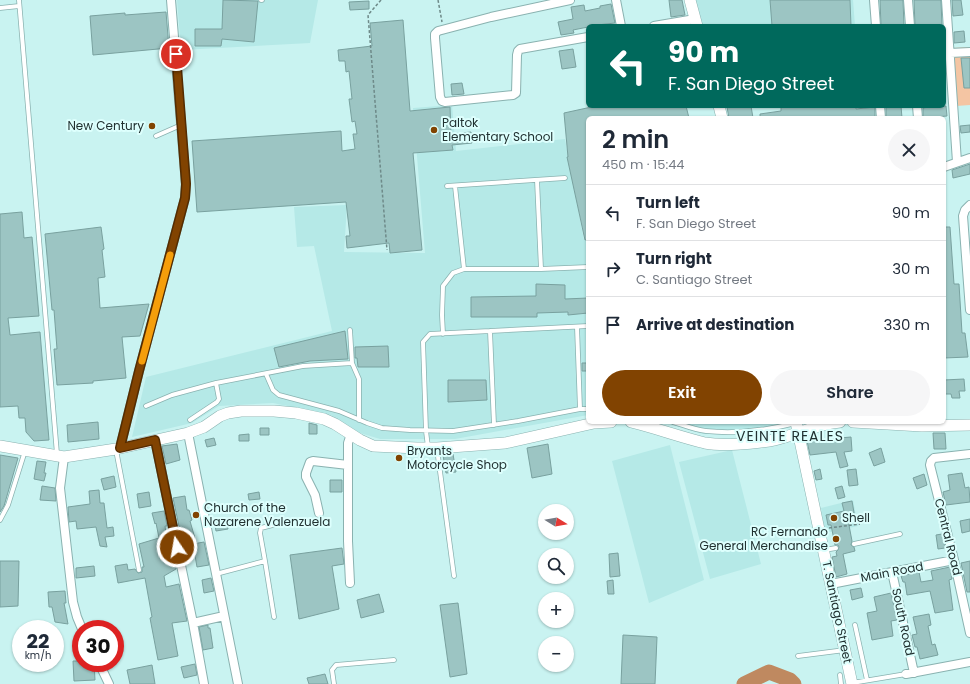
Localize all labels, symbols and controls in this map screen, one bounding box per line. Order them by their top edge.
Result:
text: 90 m [668,33,739,72]
pin [159,37,193,71]
icon: left [602,40,654,92]
icon: arrive [165,43,187,65]
text: F. San Diego Street [668,71,834,96]
place label: Paltok Elementary School [442,114,553,145]
place label: New Century [67,117,144,134]
marker: New Century [147,121,157,131]
text: 2 min [602,123,669,156]
marker: Paltok Elementary School [429,125,439,135]
button: close [888,129,930,171]
text: 450 m · 15:44 [602,155,685,174]
text: Turn left [636,192,700,213]
icon: left [602,202,624,224]
text: 90 m [892,202,930,223]
text: F. San Diego Street [636,214,756,233]
text: Turn right [636,248,712,269]
icon: right [602,258,624,280]
text: 30 m [892,258,930,279]
text: C. Santiago Street [636,270,752,289]
icon: arrive [602,314,624,336]
text: Arrive at destination [636,314,794,335]
text: 330 m [883,314,930,335]
button: Exit [602,370,762,416]
button: Share [770,370,930,416]
district label: VEINTE REALES [736,426,844,446]
place label: Bryants Motorcycle Shop [407,442,507,473]
marker: Bryants Motorcycle Shop [394,453,404,463]
street label: Central Road [931,497,966,577]
place label: Church of the Nazarene Valenzuela [204,499,330,530]
north arrow [538,504,574,540]
map controls [538,504,574,672]
place label: Shell [842,509,870,526]
marker: Church of the Nazarene Valenzuela [191,510,201,520]
marker: Shell [829,513,839,523]
place label: RC Fernando General Merchandise [700,523,828,554]
position arrow [156,526,198,568]
marker: RC Fernando General Merchandise [831,534,841,544]
button: search [538,548,574,584]
street label: Main Road [859,557,925,586]
street label: T. Santiago Street [818,559,857,665]
street label: South Road [888,586,919,657]
button: + [538,592,574,628]
speed limit sign: 30 [72,620,124,672]
text: 22 [27,627,49,655]
button: − [538,636,574,672]
text: km/h [25,648,51,663]

